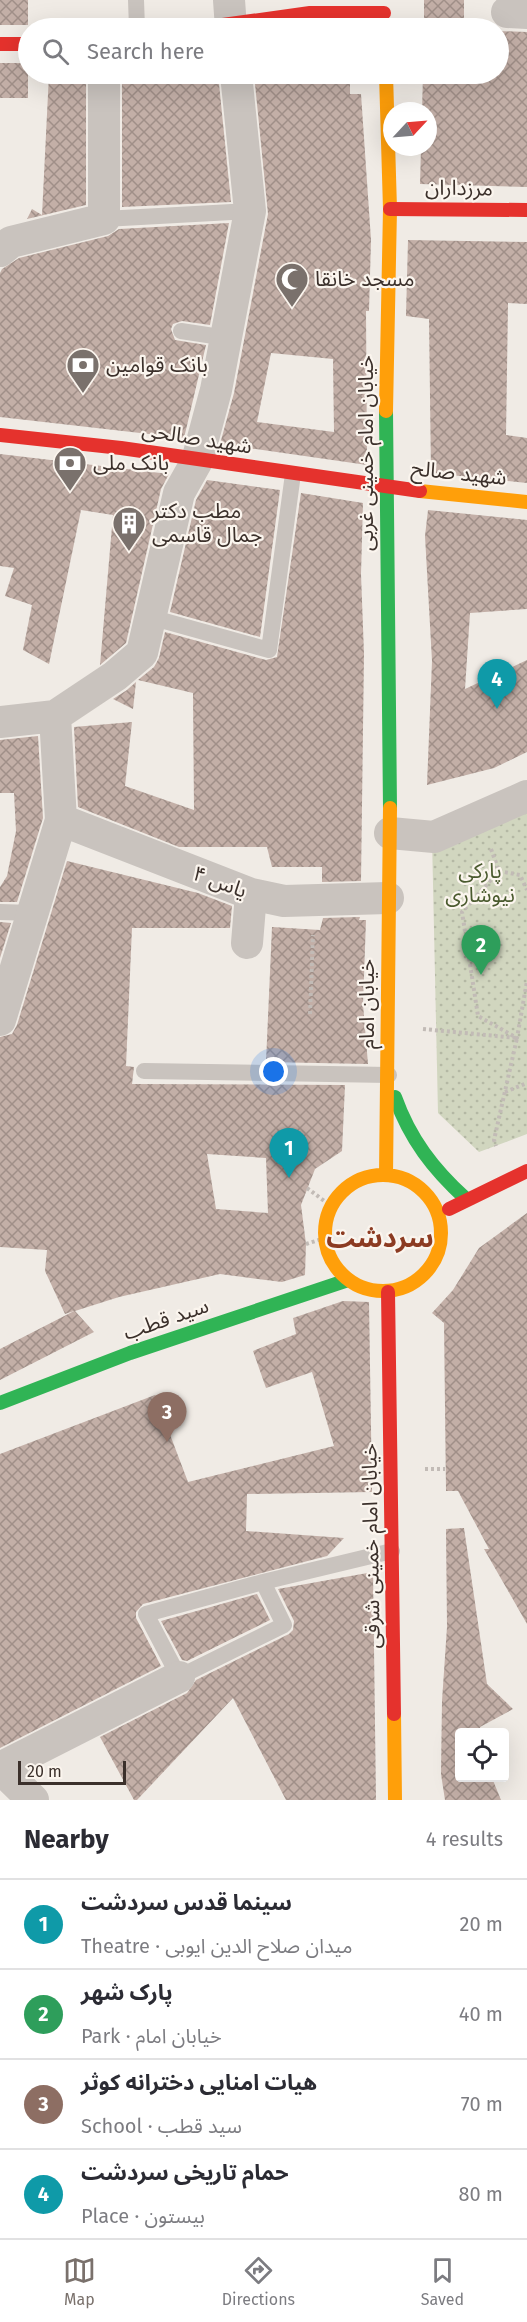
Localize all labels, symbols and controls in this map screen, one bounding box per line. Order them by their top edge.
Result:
search box [18,18,509,84]
icon: search [39,35,72,68]
text: Search here [87,38,205,65]
north arrow [383,102,437,156]
street label: مرزداران [425,174,493,202]
mosque icon: مسجد خانقا [274,261,310,308]
place label: مسجد خانقا [315,266,415,292]
bank icon: بانک قوامین [65,347,101,394]
place label: بانک قوامین [106,352,208,378]
street label: خیابان امام خمینی غربی [353,355,382,551]
street label: شهید صالحی [140,416,254,460]
bank icon: بانک ملی [52,445,88,492]
place label: بانک ملی [93,450,169,476]
street label: شهید صالح [410,455,508,493]
place label: مطب دکتر جمال قاسمی [151,498,262,548]
building icon: مطب دکتر جمال قاسمی [111,505,147,552]
pin: 4 [478,660,516,709]
park label: پارکی نیوشاری [445,858,515,908]
street label: یاس ۴ [190,860,250,904]
pin: 2 [462,926,500,975]
street label: خیابان امام [354,959,383,1049]
your location [259,1057,288,1086]
pin: 1 [270,1128,308,1178]
district label: سردشت [326,1222,434,1254]
street label: سید قطب [120,1292,212,1346]
pin: 3 [148,1392,186,1442]
street label: خیابان امام خمینی شرقی [356,1443,389,1649]
map controls [455,1728,509,1782]
button: locate [455,1728,509,1782]
scale bar [18,1758,126,1786]
text: 20 m [27,1762,62,1781]
text: Nearby [24,1824,109,1855]
text: 4 results [426,1827,503,1851]
text: سینما قدس سردشت [81,1889,292,1916]
text: 1 [39,1912,48,1936]
text: 20 m [460,1912,503,1936]
text: Theatre · میدان صلاح الدین ایوبی [81,1934,353,1958]
text: پارک شهر [81,1979,173,2006]
text: 2 [38,2002,49,2026]
text: 40 m [459,2002,503,2026]
text: Park · خیابان امام [81,2024,222,2048]
text: هیات امنایی دخترانه کوثر [81,2069,317,2096]
text: 3 [38,2092,49,2116]
text: 70 m [461,2092,503,2116]
text: School · سید قطب [81,2114,242,2138]
text: حمام تاریخی سردشت [81,2159,289,2186]
text: 4 [38,2182,49,2206]
text: 80 m [458,2182,503,2206]
text: Place · بیستون [81,2204,205,2228]
tab: Map [63,2254,96,2309]
tab: Directions [222,2254,295,2309]
tab: Saved [421,2254,464,2309]

